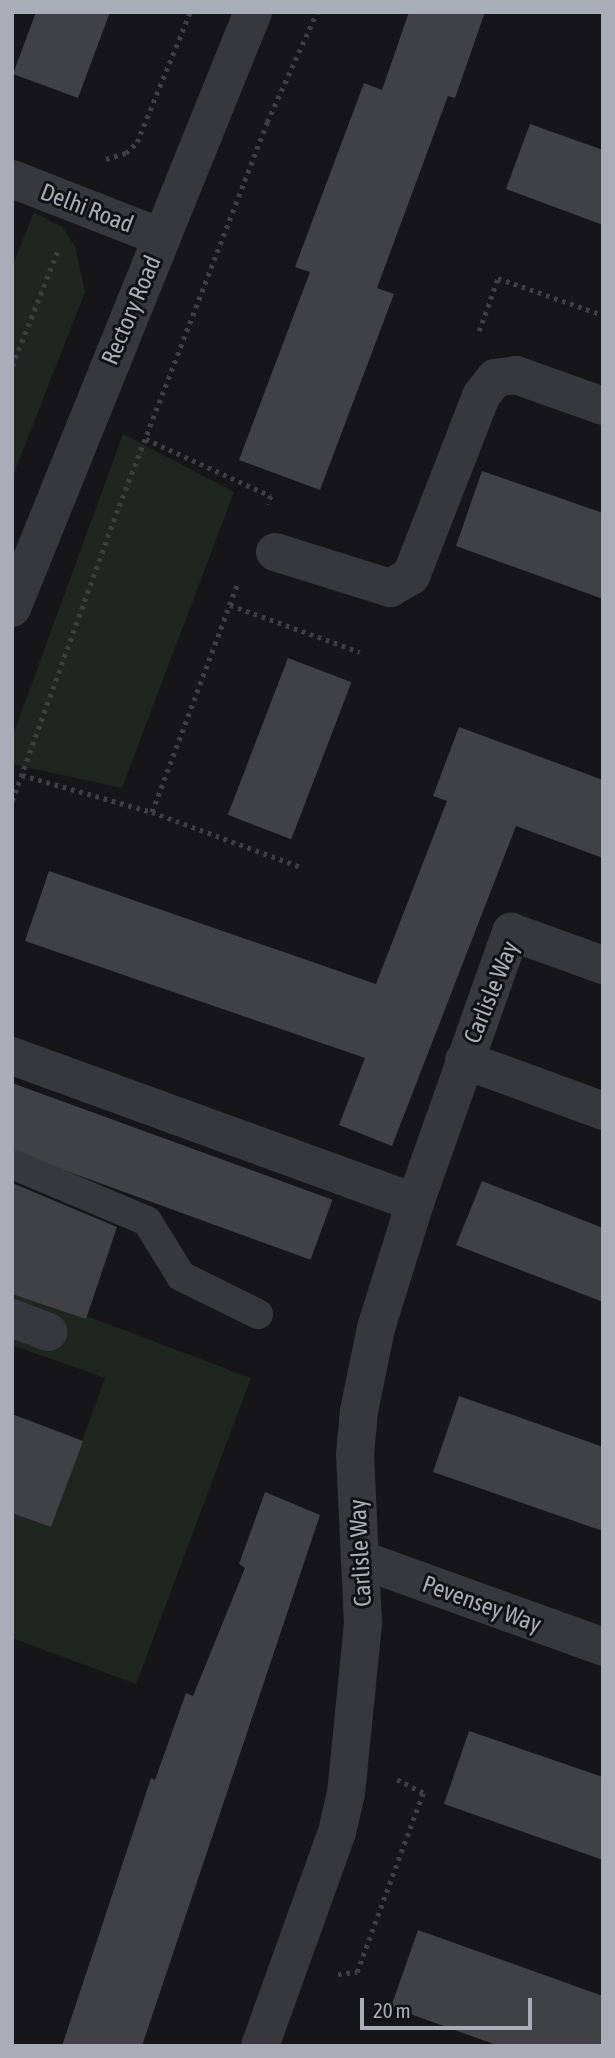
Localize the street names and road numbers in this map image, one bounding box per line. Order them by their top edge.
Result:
street label: Delhi Road [37,177,137,239]
street label: Rectory Road [95,251,167,369]
street label: Carlisle Way [458,937,524,1047]
street label: Carlisle Way [343,1499,377,1607]
street label: Pevensey Way [419,1569,545,1639]

